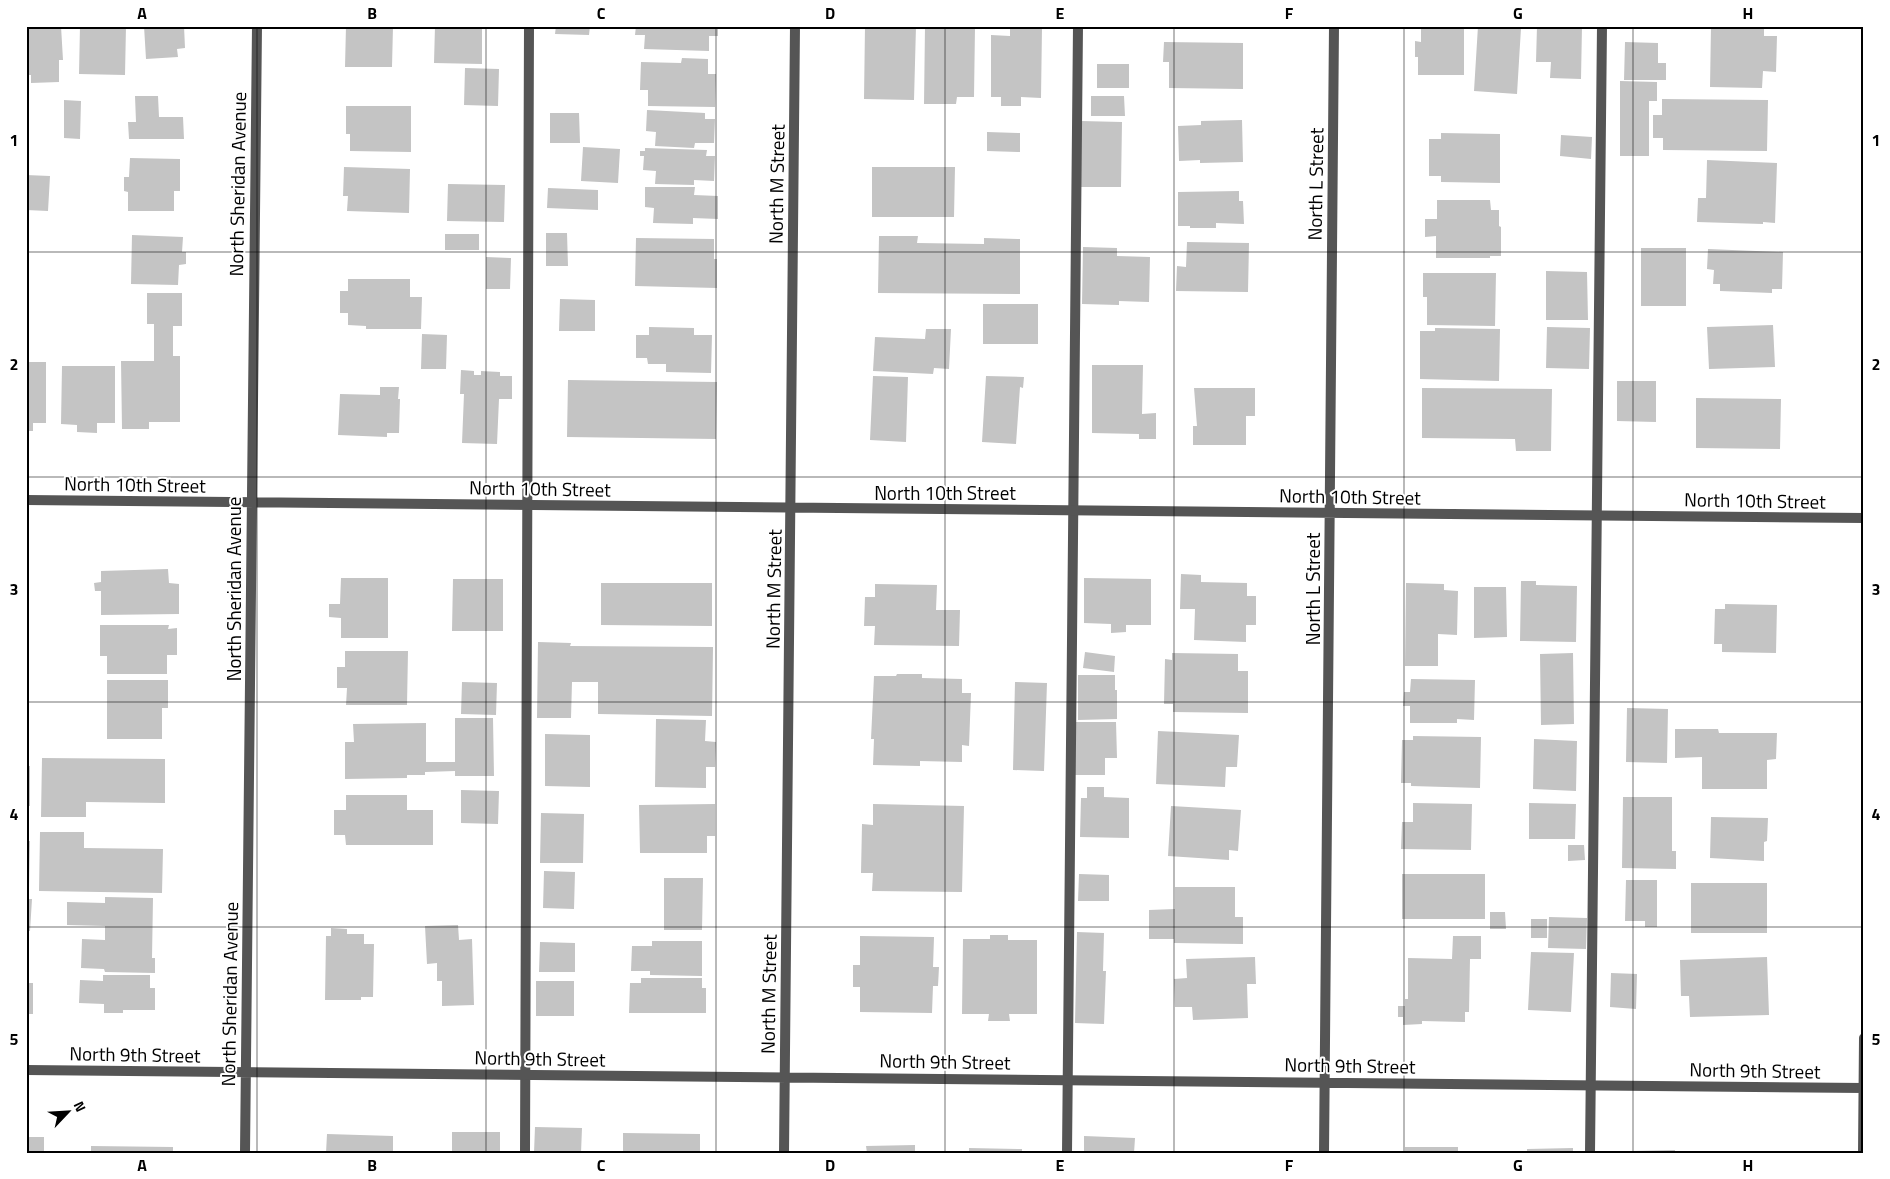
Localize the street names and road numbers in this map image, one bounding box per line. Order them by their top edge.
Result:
street label: North Sheridan Avenue [221,91,253,277]
street label: North M Street [760,124,792,244]
street label: North L Street [1300,127,1330,241]
street label: North 10th Street [64,468,206,500]
street label: North 10th Street [469,472,611,504]
street label: North 10th Street [874,478,1016,507]
street label: North 10th Street [1279,480,1421,512]
street label: North 10th Street [1684,484,1826,516]
street label: North Sheridan Avenue [219,497,248,681]
street label: North M Street [757,529,789,649]
street label: North L Street [1298,532,1327,645]
street label: North Sheridan Avenue [213,901,245,1087]
street label: North M Street [752,934,784,1054]
street label: North 9th Street [69,1038,201,1070]
street label: North 9th Street [474,1042,606,1074]
street label: North 9th Street [879,1045,1011,1077]
street label: North 9th Street [1284,1049,1416,1081]
street label: North 9th Street [1689,1054,1821,1086]

